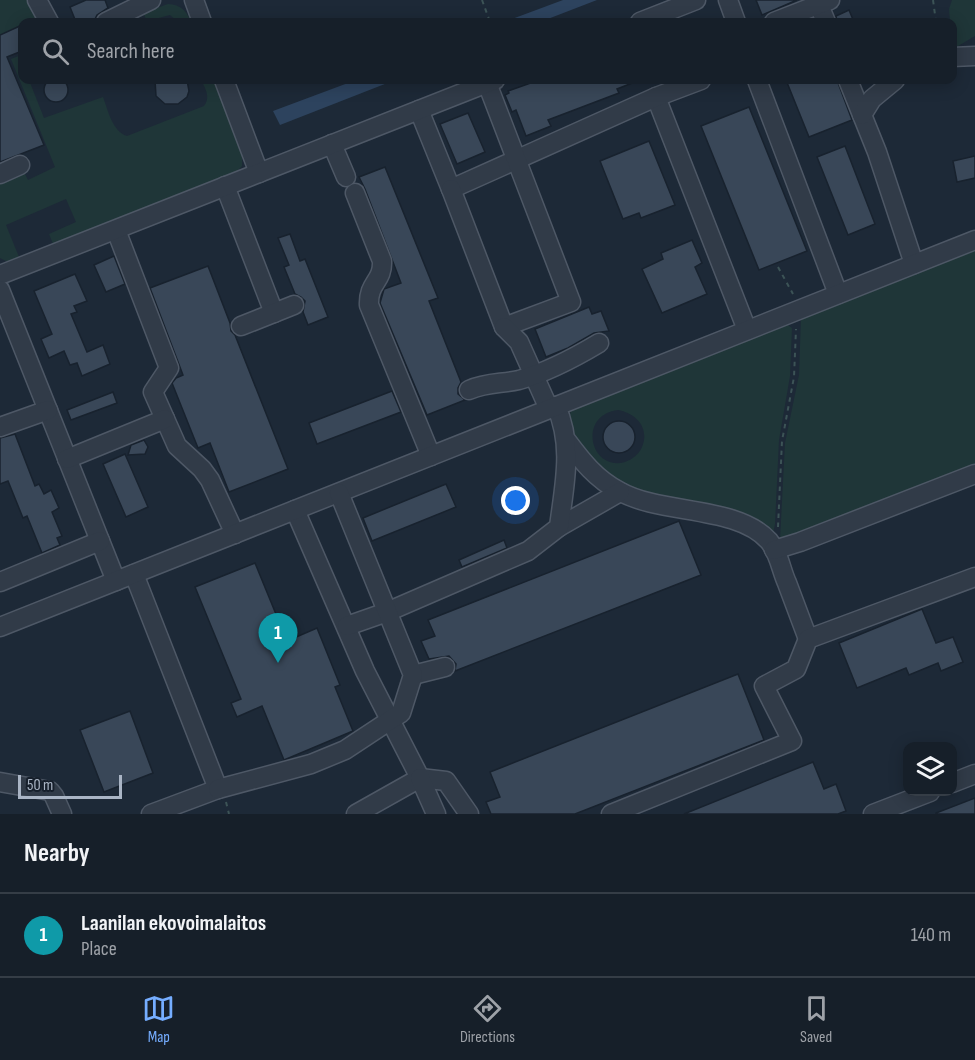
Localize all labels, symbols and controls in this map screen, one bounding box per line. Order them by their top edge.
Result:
search box [18,18,957,84]
icon: search [39,35,72,68]
text: Search here [87,38,174,65]
your location [501,486,530,515]
pin: 1 [258,614,298,663]
map controls [903,742,957,796]
button: layers [903,742,957,796]
scale bar [18,772,122,800]
text: 50 m [27,776,53,795]
text: Nearby [24,838,90,869]
text: Laanilan ekovoimalaitos [81,910,266,937]
text: 1 [40,923,47,947]
text: 140 m [911,923,951,947]
text: Place [81,937,117,961]
tab: Map [142,992,175,1047]
tab: Directions [460,992,515,1047]
tab: Saved [800,992,833,1047]

